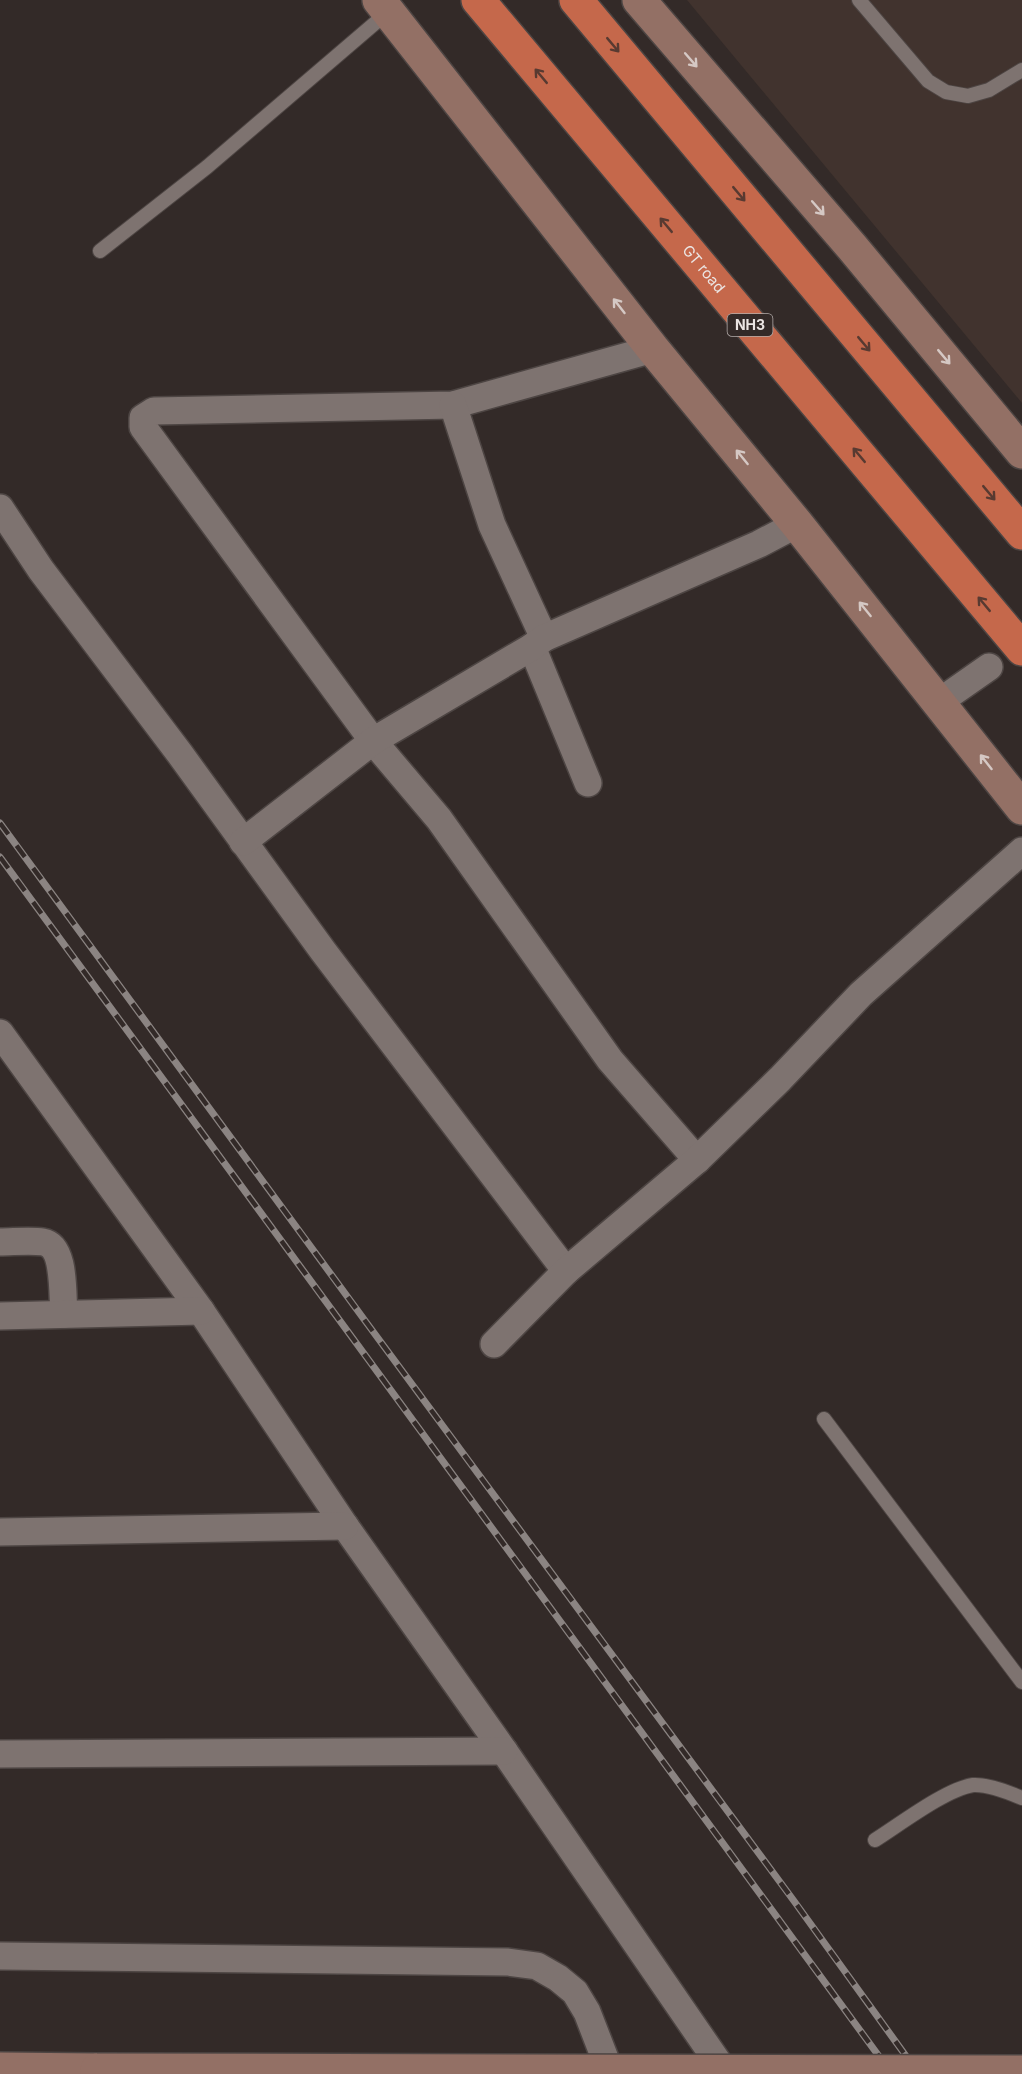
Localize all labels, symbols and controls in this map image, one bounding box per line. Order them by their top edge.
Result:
one-way arrow [607,37,620,53]
one-way arrow [684,52,698,67]
one-way arrow [535,68,548,84]
one-way arrow [732,186,745,202]
one-way arrow [811,200,825,215]
one-way arrow [660,217,673,233]
street label: GT road [678,241,729,297]
one-way arrow [613,298,626,314]
road number: NH3 [728,314,772,336]
one-way arrow [857,336,871,351]
one-way arrow [937,349,950,365]
one-way arrow [852,448,866,463]
one-way arrow [735,450,749,465]
one-way arrow [982,485,995,501]
one-way arrow [978,596,991,612]
one-way arrow [858,601,871,617]
one-way arrow [979,754,992,770]

